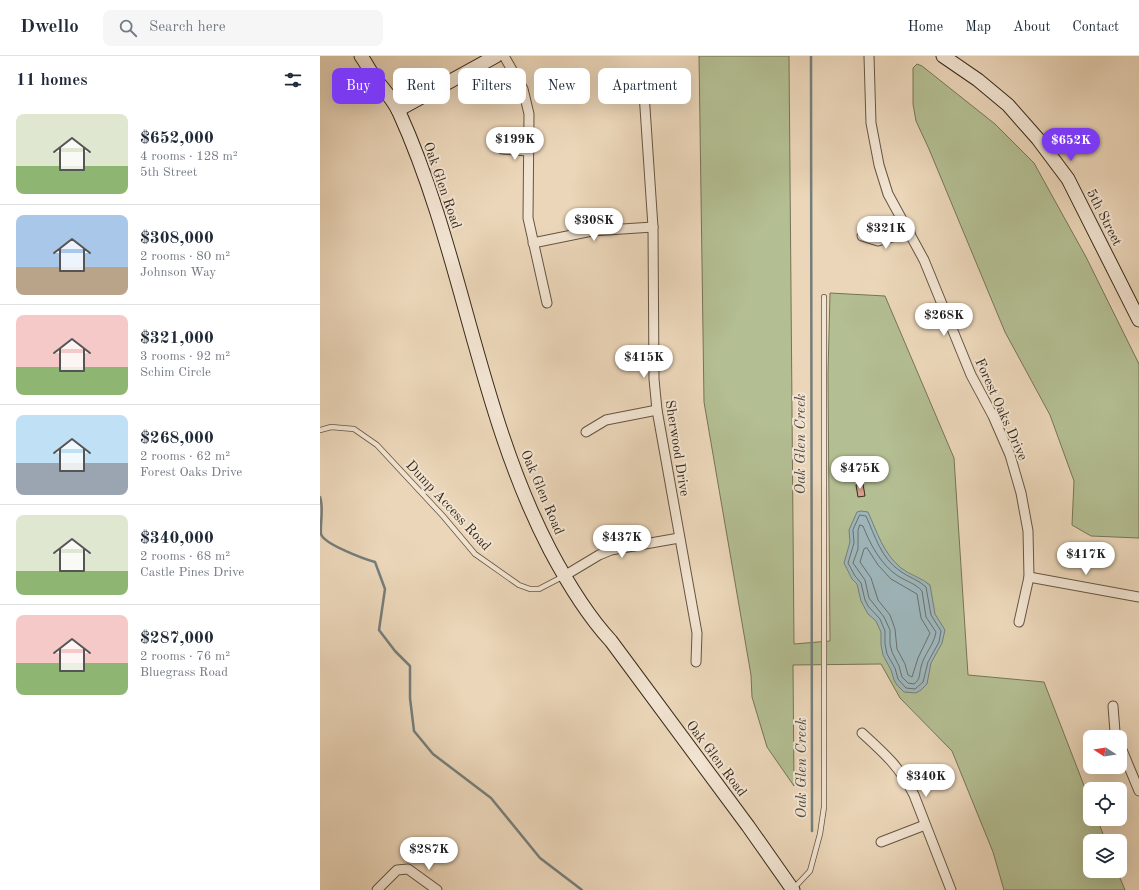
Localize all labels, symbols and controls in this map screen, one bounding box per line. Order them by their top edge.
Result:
search box [103,10,383,46]
icon: search [117,17,139,39]
text: Dwello [20,18,79,37]
text: Search here [149,20,226,35]
text: Home [908,20,943,34]
text: Map [965,20,991,34]
text: About [1013,20,1050,34]
text: Contact [1072,20,1119,34]
chip: Buy [332,68,385,104]
chip: Rent [393,68,450,104]
chip: Filters [458,68,526,104]
chip: New [534,68,590,104]
chip: Apartment [598,68,691,104]
icon: filters [282,69,304,91]
text: 11 homes [16,72,88,89]
pin: $199K [487,127,543,161]
pin: $652K [1043,128,1099,162]
icon: home [48,130,96,178]
text: $652,000 [140,130,214,147]
text: $199K [495,133,535,146]
text: $652K [1051,134,1091,147]
street label: Oak Glen Road [421,140,463,231]
text: 4 rooms · 128 m² [140,150,238,163]
text: 5th Street [140,166,197,179]
street label: 5th Street [1084,187,1124,248]
pin: $308K [566,208,622,242]
text: $308K [574,214,614,227]
pin: $321K [858,216,914,250]
text: $321K [866,222,906,235]
text: $308,000 [140,230,214,247]
icon: home [48,231,96,279]
text: 2 rooms · 80 m² [140,250,230,263]
text: Johnson Way [140,266,216,279]
pin: $268K [916,303,972,337]
text: $268K [924,309,964,322]
text: $321,000 [140,330,214,347]
icon: home [48,331,96,379]
pin: $415K [616,345,672,379]
text: 3 rooms · 92 m² [140,350,230,363]
text: $415K [624,351,664,364]
street label: Forest Oaks Drive [972,356,1030,463]
text: Schim Circle [140,366,211,379]
water label: Oak Glen Creek [794,394,809,494]
street label: Sherwood Drive [662,399,692,497]
text: $268,000 [140,430,214,447]
icon: home [48,431,96,479]
street label: Oak Glen Road [518,448,566,537]
text: 2 rooms · 62 m² [140,450,230,463]
pin: $475K [832,456,888,490]
street label: Dump Access Road [403,458,493,553]
text: $475K [840,462,880,475]
text: Forest Oaks Drive [140,466,242,479]
pin: $437K [594,525,650,559]
text: $340,000 [140,530,214,547]
icon: home [48,531,96,579]
text: $437K [602,531,642,544]
pin: $417K [1058,542,1114,576]
text: $417K [1066,548,1106,561]
text: 2 rooms · 68 m² [140,550,230,563]
text: Castle Pines Drive [140,566,244,579]
text: $287,000 [140,630,214,647]
icon: home [48,631,96,679]
text: 2 rooms · 76 m² [140,650,230,663]
text: Bluegrass Road [140,666,228,679]
street label: Oak Glen Road [683,718,749,799]
water label: Oak Glen Creek [795,718,810,818]
north arrow [1083,730,1127,774]
map controls [1083,730,1127,878]
pin: $340K [898,764,954,798]
text: $340K [906,770,946,783]
button: locate [1083,782,1127,826]
button: layers [1083,834,1127,878]
pin: $287K [401,837,457,871]
text: $287K [409,843,449,856]

